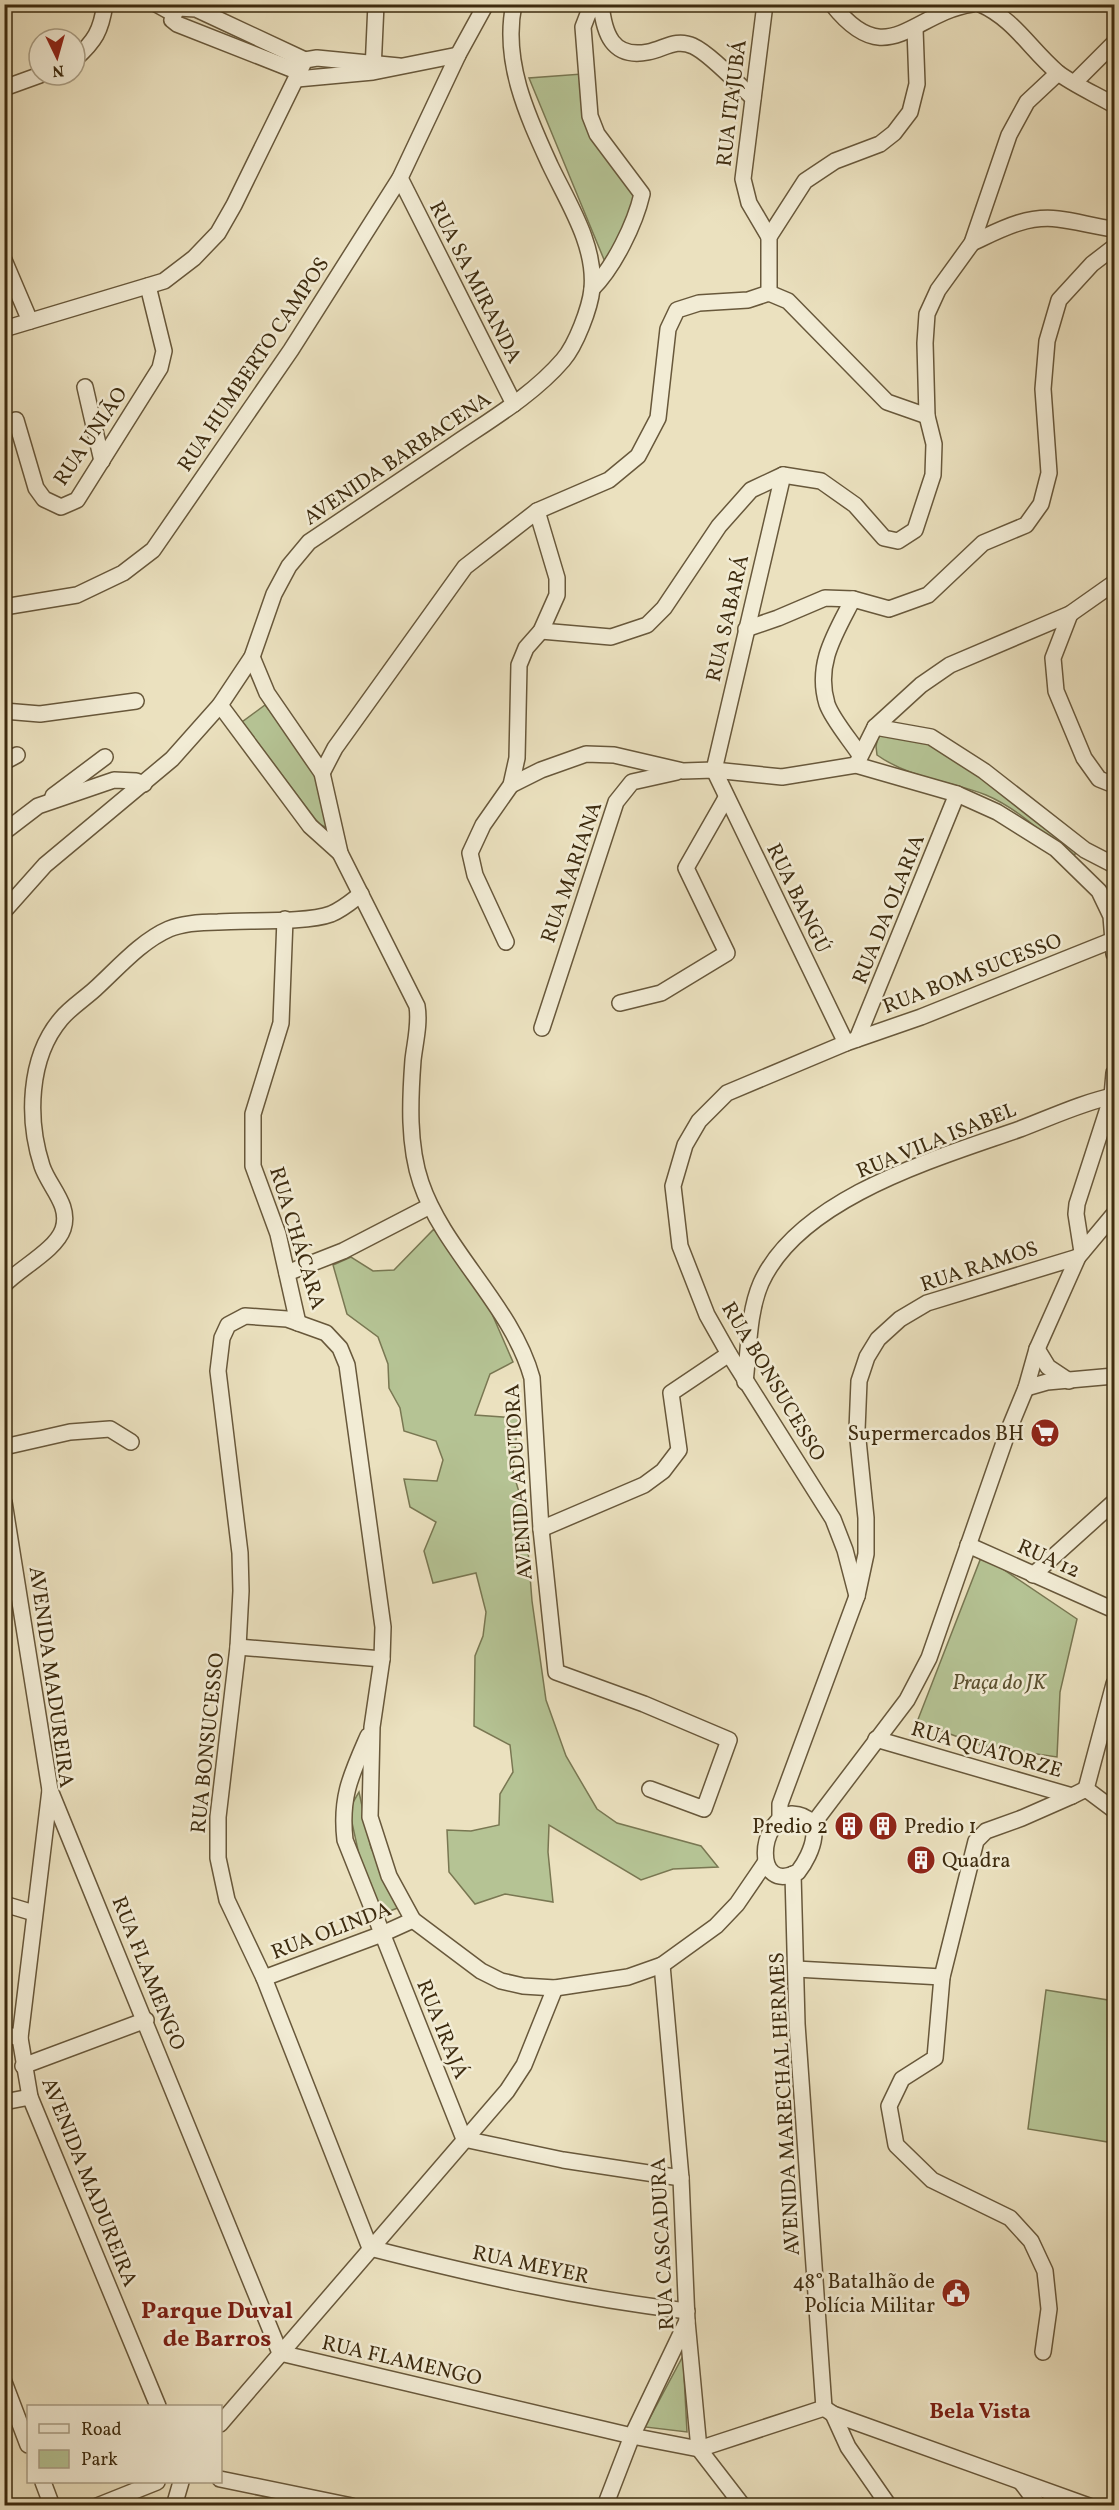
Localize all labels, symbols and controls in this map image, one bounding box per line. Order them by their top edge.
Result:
north arrow [27,27,87,87]
street label: RUA ITAJUBÁ [710,38,755,168]
text: N [51,58,65,81]
street label: RUA SA MIRANDA [421,196,528,369]
street label: RUA HUMBERTO CAMPOS [171,252,337,478]
street label: RUA UNIÃO [47,382,135,492]
street label: AVENIDA BARBACENA [298,386,497,533]
street label: RUA SABARÁ [700,552,757,685]
street label: RUA MARIANA [535,798,610,947]
street label: RUA DA OLARIA [846,830,933,989]
street label: RUA BANGÚ [759,839,837,959]
street label: RUA BOM SUCESSO [879,927,1066,1022]
street label: RUA VILA ISABEL [852,1096,1021,1187]
street label: RUA CHÁCARA [261,1164,332,1314]
street label: RUA RAMOS [917,1235,1042,1300]
street label: RUA BONSUCESSO [714,1297,832,1467]
street label: AVENIDA ADUTORA [498,1383,541,1581]
supermarket icon: Supermercados BH [1029,1417,1061,1449]
place label: Supermercados BH [847,1420,1024,1449]
street label: RUA 12 [1012,1533,1084,1586]
street label: AVENIDA MADUREIRA [21,1565,80,1790]
street label: RUA BONSUCESSO [185,1651,232,1835]
park label: Praça do JK [952,1669,1047,1698]
street label: RUA QUATORZE [907,1715,1066,1786]
building icon: Predio 2 [833,1810,865,1842]
building icon: Predio 1 [867,1810,899,1842]
place label: Predio 2 [752,1813,828,1842]
place label: Predio 1 [904,1813,977,1842]
building icon: Quadra [905,1844,937,1876]
place label: Quadra [942,1847,1011,1876]
street label: RUA FLAMENGO [104,1892,192,2055]
street label: RUA OLINDA [267,1895,396,1968]
street label: AVENIDA MARECHAL HERMES [763,1952,808,2256]
street label: RUA IRAJÁ [409,1975,475,2084]
street label: AVENIDA MADUREIRA [33,2074,144,2292]
street label: RUA CASCADURA [644,2157,683,2331]
street label: RUA MEYER [470,2239,592,2292]
place label: 48° Batalhão de Polícia Militar [792,2268,935,2321]
public building icon: 48° Batalhão de Polícia Militar [940,2277,972,2309]
district label: Parque Duval de Barros [141,2295,293,2357]
street label: RUA FLAMENGO [319,2329,485,2394]
district label: Bela Vista [929,2397,1031,2428]
legend [27,2405,222,2483]
text: Road [81,2418,122,2443]
text: Park [81,2448,118,2473]

